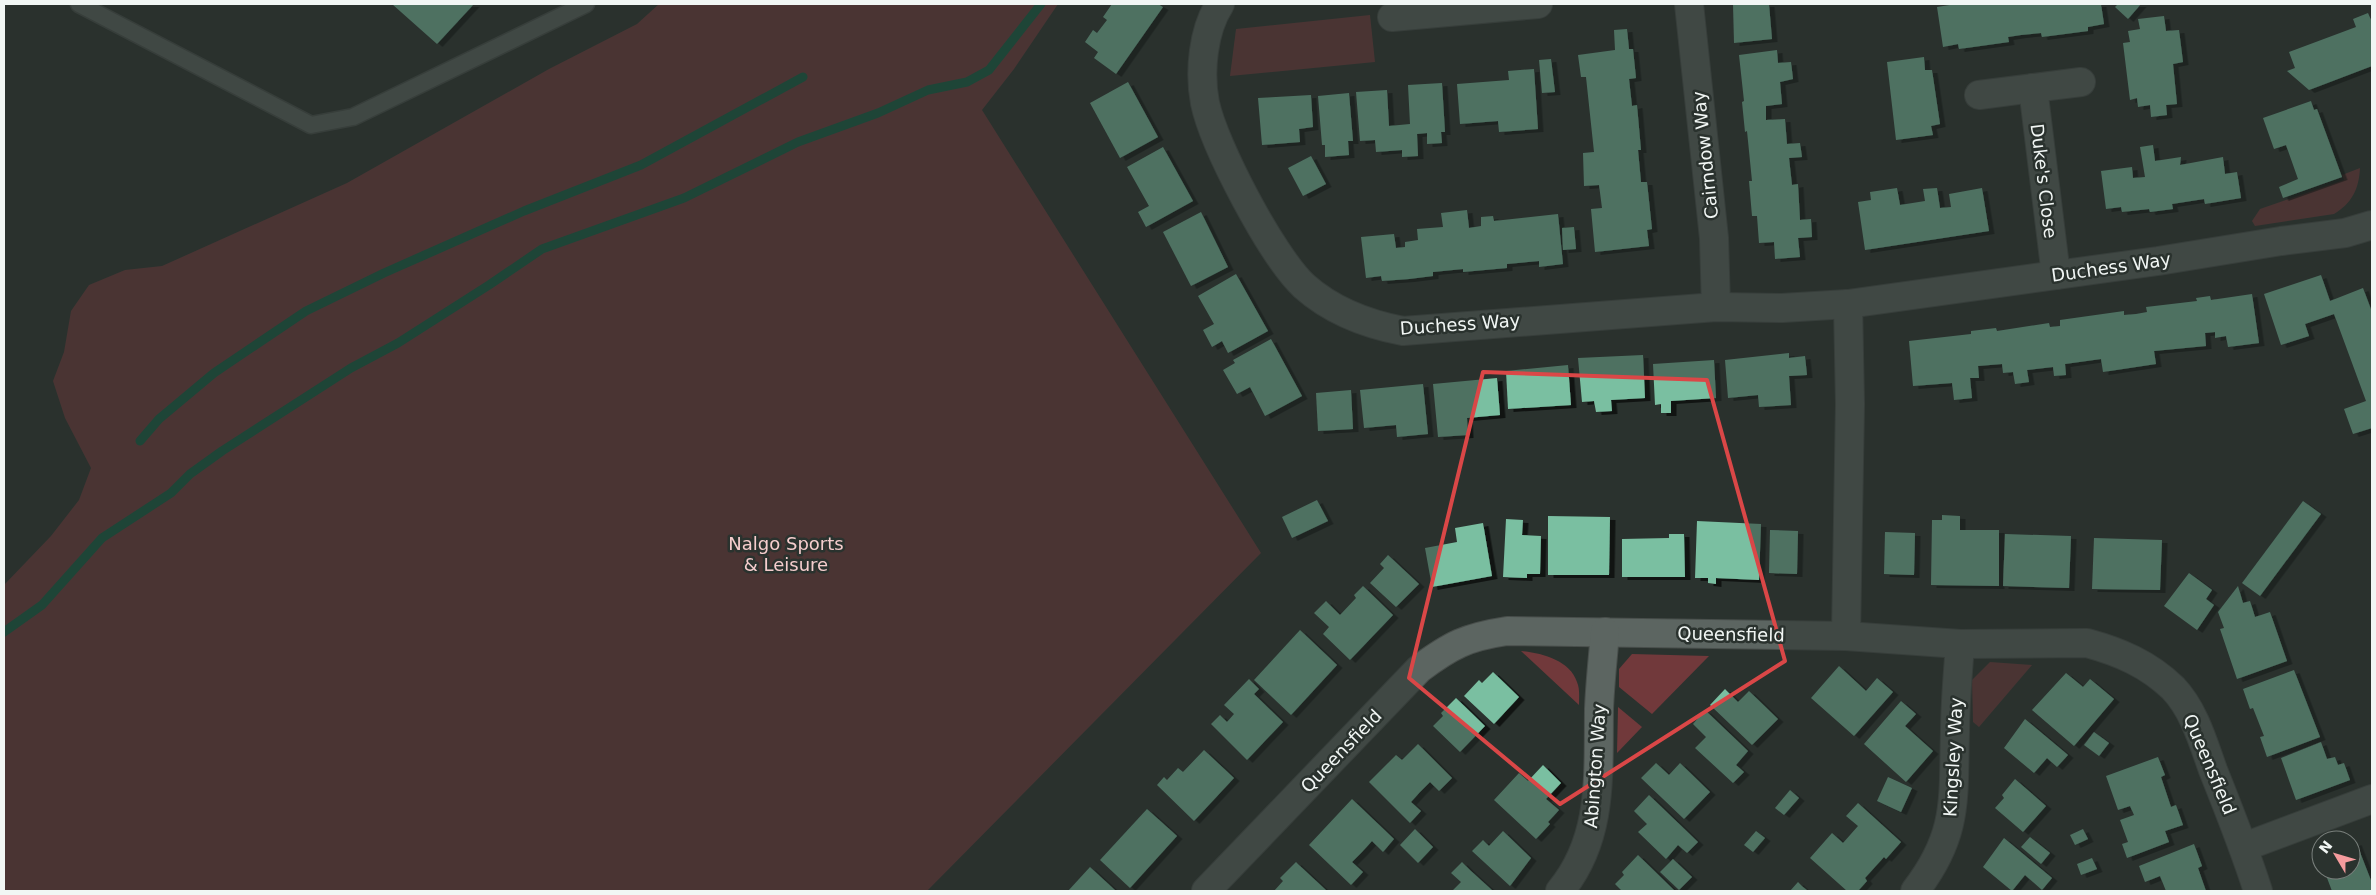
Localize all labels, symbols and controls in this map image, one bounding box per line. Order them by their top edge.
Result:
street label: Cairndow Way [1688,90,1722,220]
street label: Duke's Close [2027,123,2061,239]
street label: Duchess Way [2050,248,2172,286]
street label: Duchess Way [1399,309,1521,339]
park label: Nalgo Sports & Leisure [728,533,844,575]
street label: Queensfield [1677,623,1785,645]
street label: Kingsley Way [1939,696,1967,817]
street label: Abington Way [1580,703,1610,829]
street label: Queensfield [1296,705,1386,797]
street label: Queensfield [2179,710,2241,818]
north arrow [2311,830,2361,880]
text: N [2316,837,2336,857]

